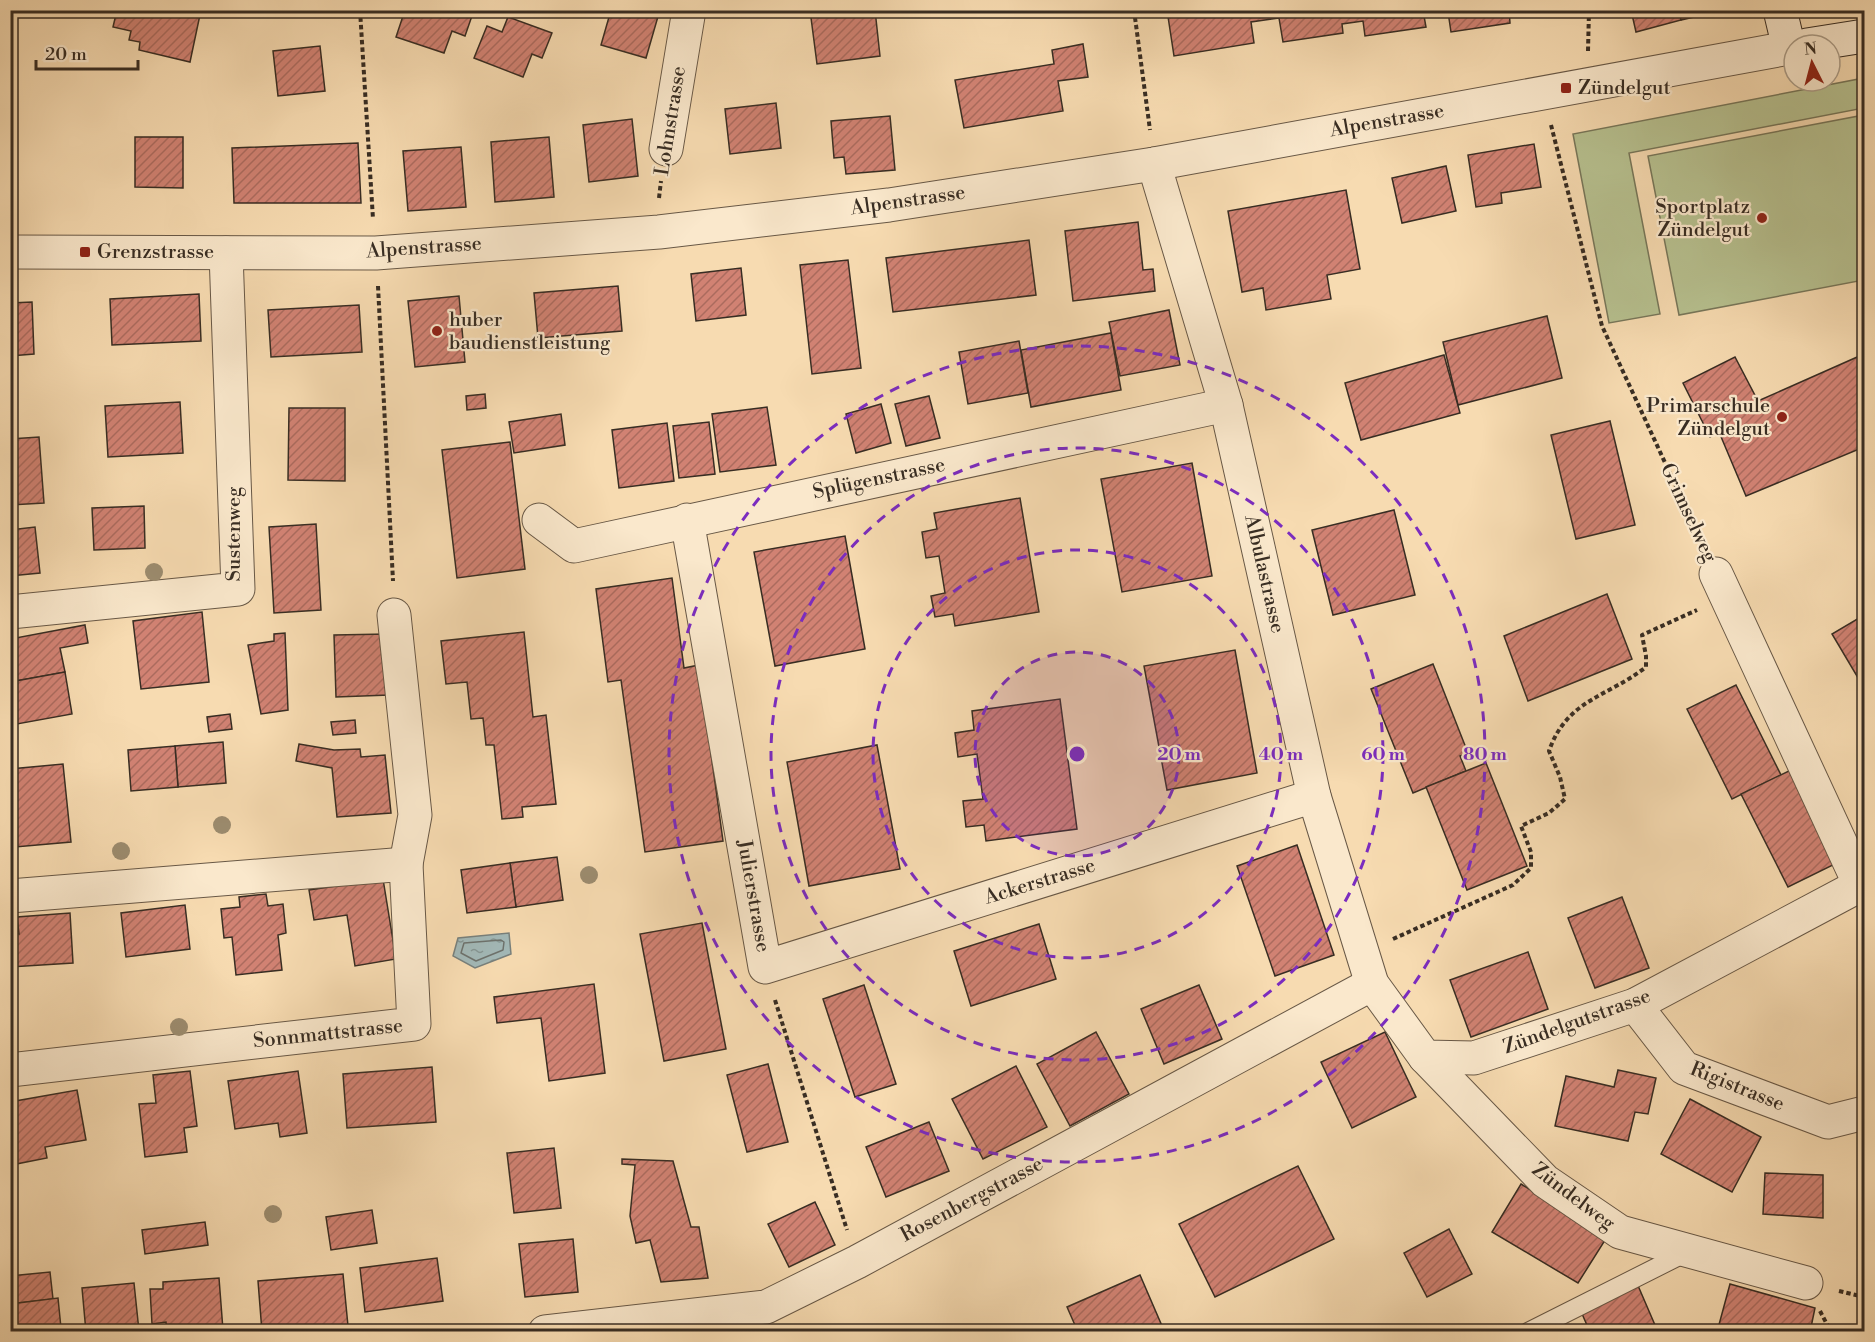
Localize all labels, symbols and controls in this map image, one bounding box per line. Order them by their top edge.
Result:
scale bar [36,33,138,71]
north arrow [1782,33,1842,93]
text: N [1803,38,1818,60]
text: 20 m [45,43,87,66]
street label: Lohnstrasse [650,64,692,178]
place label: Zündelgut [1578,76,1671,101]
marker: Zündelgut [1559,81,1573,95]
street label: Alpenstrasse [1327,99,1446,144]
street label: Alpenstrasse [848,181,967,222]
place label: Sportplatz Zündelgut [1655,195,1750,243]
marker: Sportplatz Zündelgut [1755,211,1769,225]
street label: Alpenstrasse [365,232,482,265]
place label: Grenzstrasse [97,240,214,265]
marker: Grenzstrasse [78,245,92,259]
place label: huber baudienstleistung [449,308,611,356]
marker: huber baudienstleistung [430,324,444,338]
place label: Primarschule Zündelgut [1646,394,1770,442]
marker: Primarschule Zündelgut [1775,410,1789,424]
street label: Splügenstrasse [810,453,948,505]
street label: Grimselweg [1654,459,1722,567]
street label: Sustenweg [222,486,247,581]
street label: Albulastrasse [1238,511,1290,636]
text: 20 m [1157,743,1201,766]
text: 40 m [1259,743,1304,766]
text: 60 m [1361,743,1405,766]
text: 80 m [1463,743,1508,766]
centre of rings [1067,744,1087,764]
street label: Julierstrasse [731,837,775,954]
street label: Ackerstrasse [981,853,1098,911]
street label: Zündelgutstrasse [1500,984,1654,1060]
street label: Sonnmattstrasse [252,1014,404,1054]
street label: Rigistrasse [1686,1057,1788,1117]
street label: Rosenbergstrasse [896,1152,1048,1248]
street label: Zündelweg [1526,1158,1620,1237]

